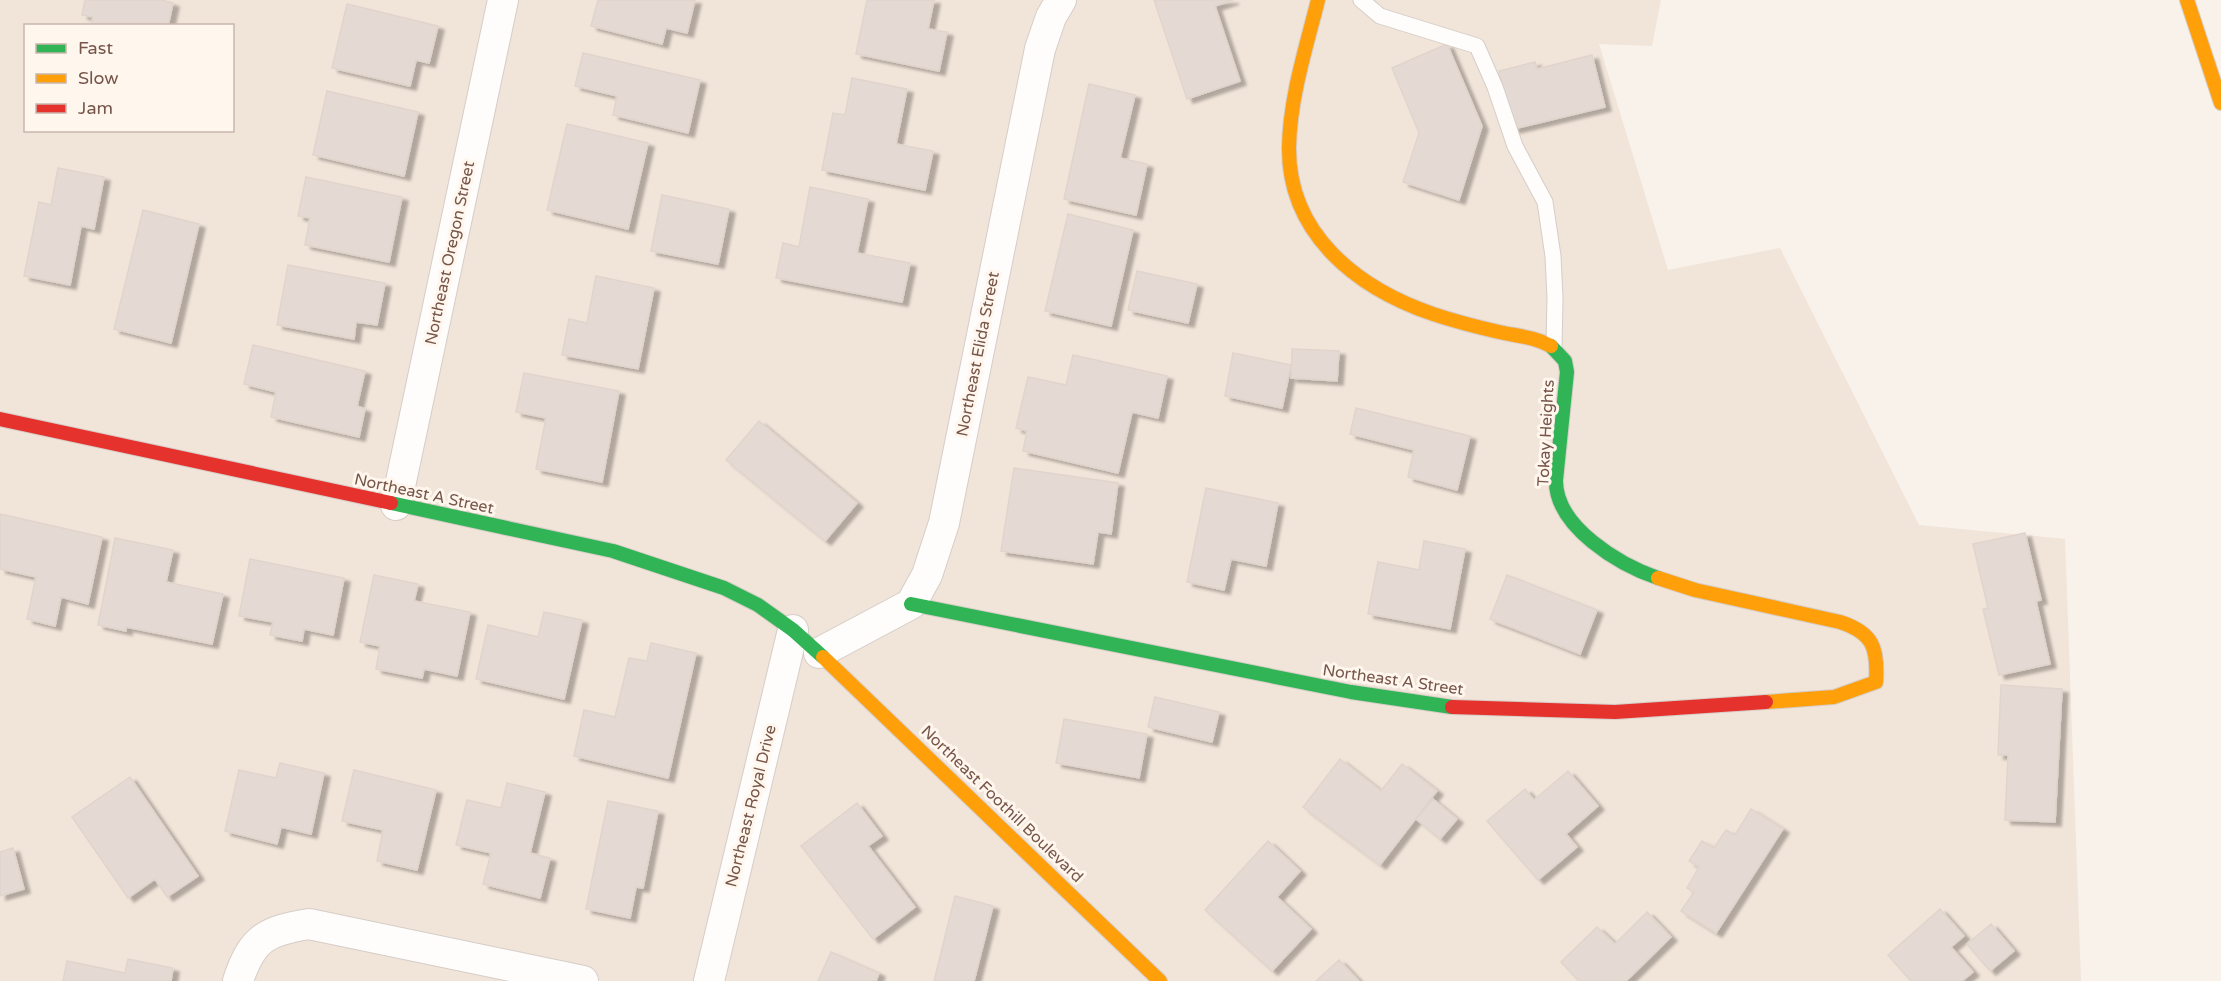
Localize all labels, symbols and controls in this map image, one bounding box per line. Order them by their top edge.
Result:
legend [24,24,234,132]
text: Fast [78,37,113,59]
text: Slow [78,67,119,89]
text: Jam [78,97,113,119]
street label: Northeast Oregon Street [421,159,479,347]
street label: Northeast Elida Street [952,270,1004,438]
street label: Tokay Heights [1533,379,1559,487]
street label: Northeast A Street [352,469,496,519]
street label: Northeast A Street [1321,660,1465,700]
street label: Northeast Foothill Boulevard [917,721,1087,887]
street label: Northeast Royal Drive [721,723,781,889]

